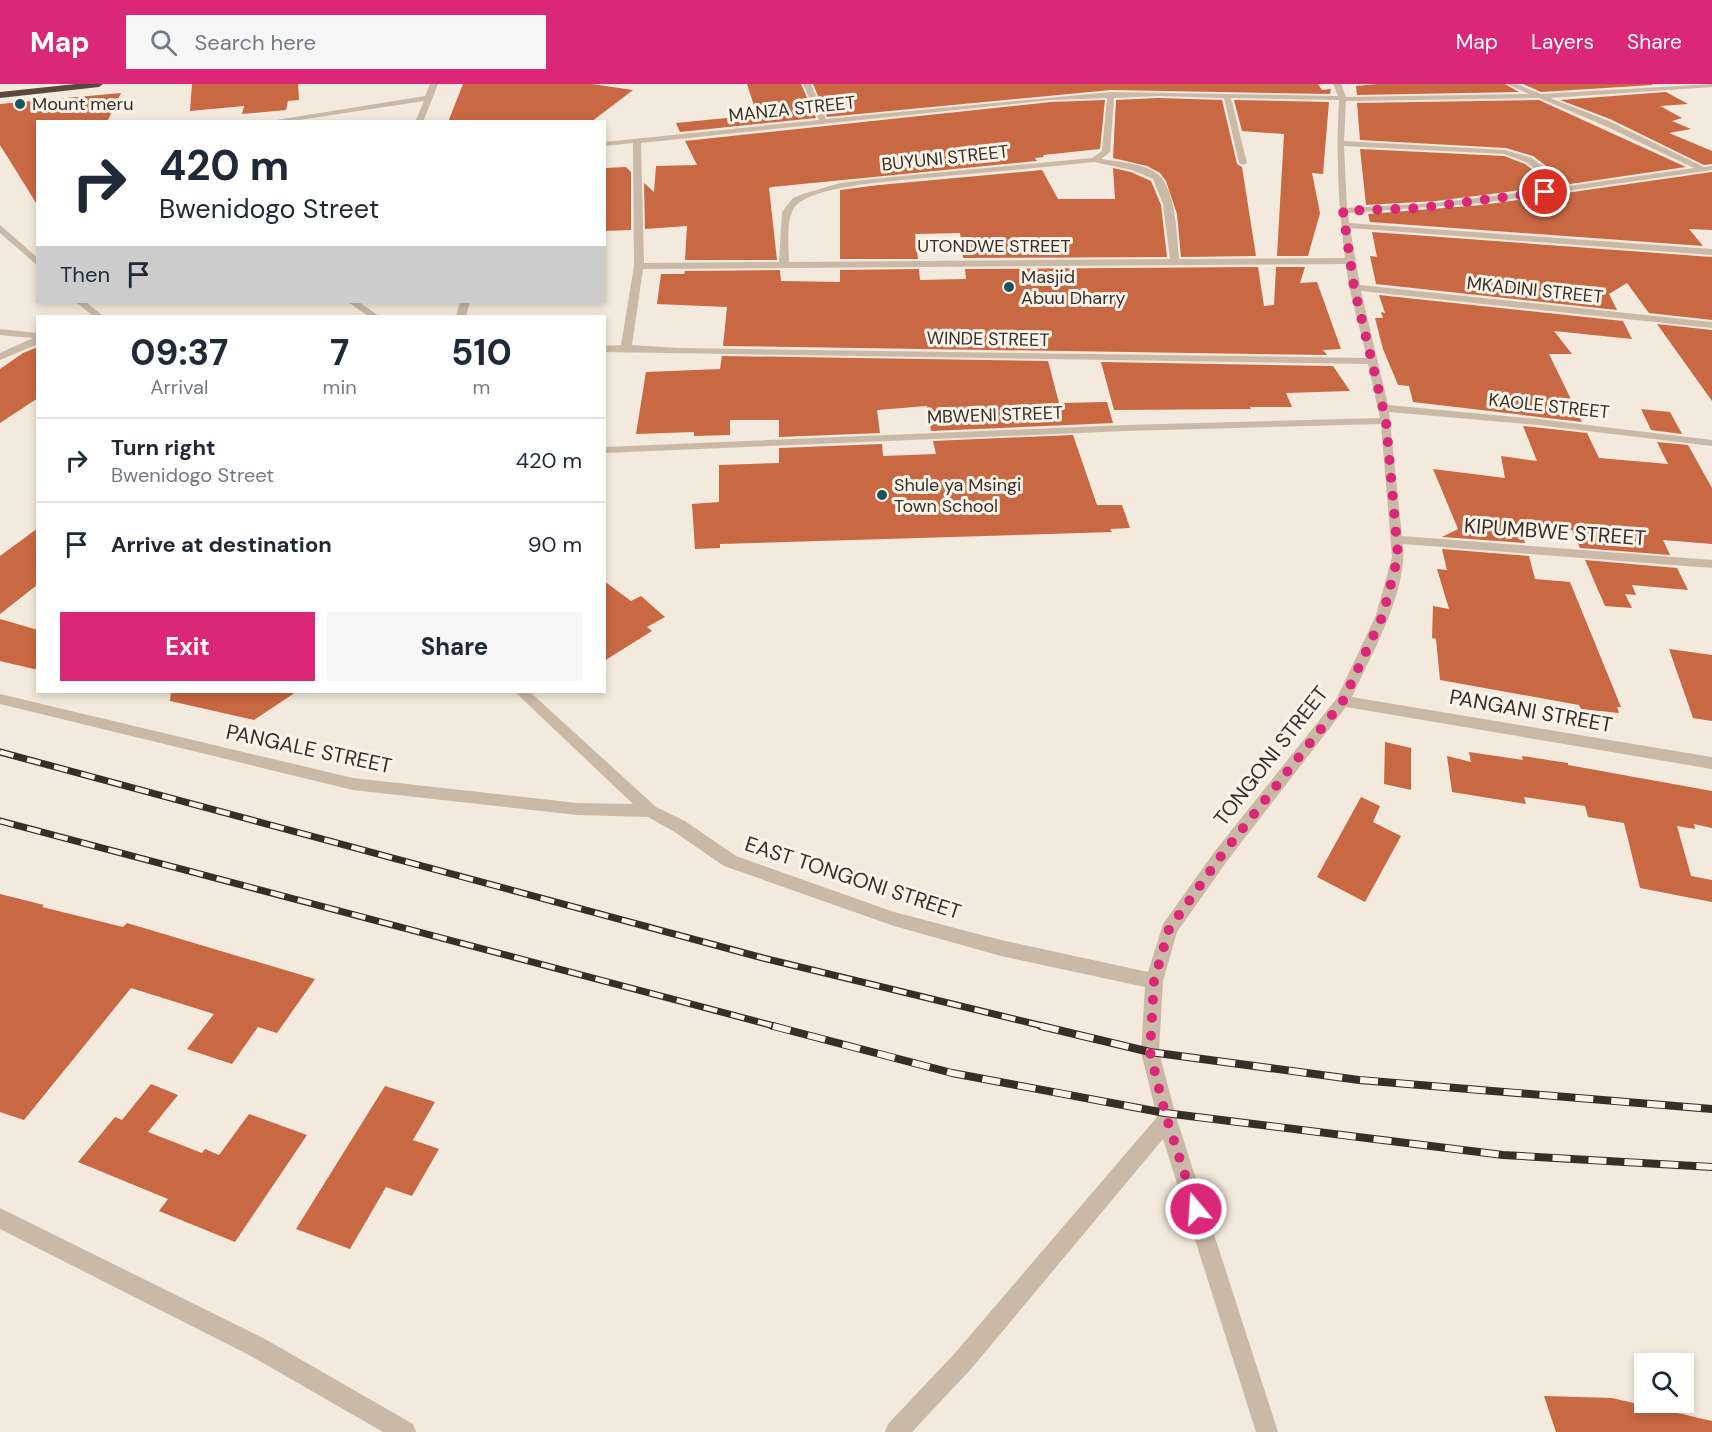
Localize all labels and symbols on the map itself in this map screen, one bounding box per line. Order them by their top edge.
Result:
street label: MANZA STREET [727,90,857,128]
place label: Mount meru [32,92,134,116]
marker: Mount meru [13,97,27,111]
street label: BUYUNI STREET [880,139,1010,177]
pin [1519,166,1570,217]
street label: UTONDWE STREET [917,234,1071,258]
place label: Masjid Abuu Dharry [1021,265,1126,310]
street label: MKADINI STREET [1466,271,1604,309]
marker: Masjid Abuu Dharry [1002,280,1016,294]
street label: WINDE STREET [926,326,1050,352]
street label: KAOLE STREET [1487,388,1611,424]
street label: MBWENI STREET [927,401,1063,429]
place label: Shule ya Msingi Town School [894,473,1021,518]
marker: Shule ya Msingi Town School [875,488,889,502]
street label: KIPUMBWE STREET [1463,512,1647,552]
street label: TONGONI STREET [1207,680,1335,832]
street label: PANGANI STREET [1447,683,1615,739]
street label: PANGALE STREET [224,718,395,780]
street label: EAST TONGONI STREET [741,830,965,926]
position arrow [1164,1177,1228,1241]

